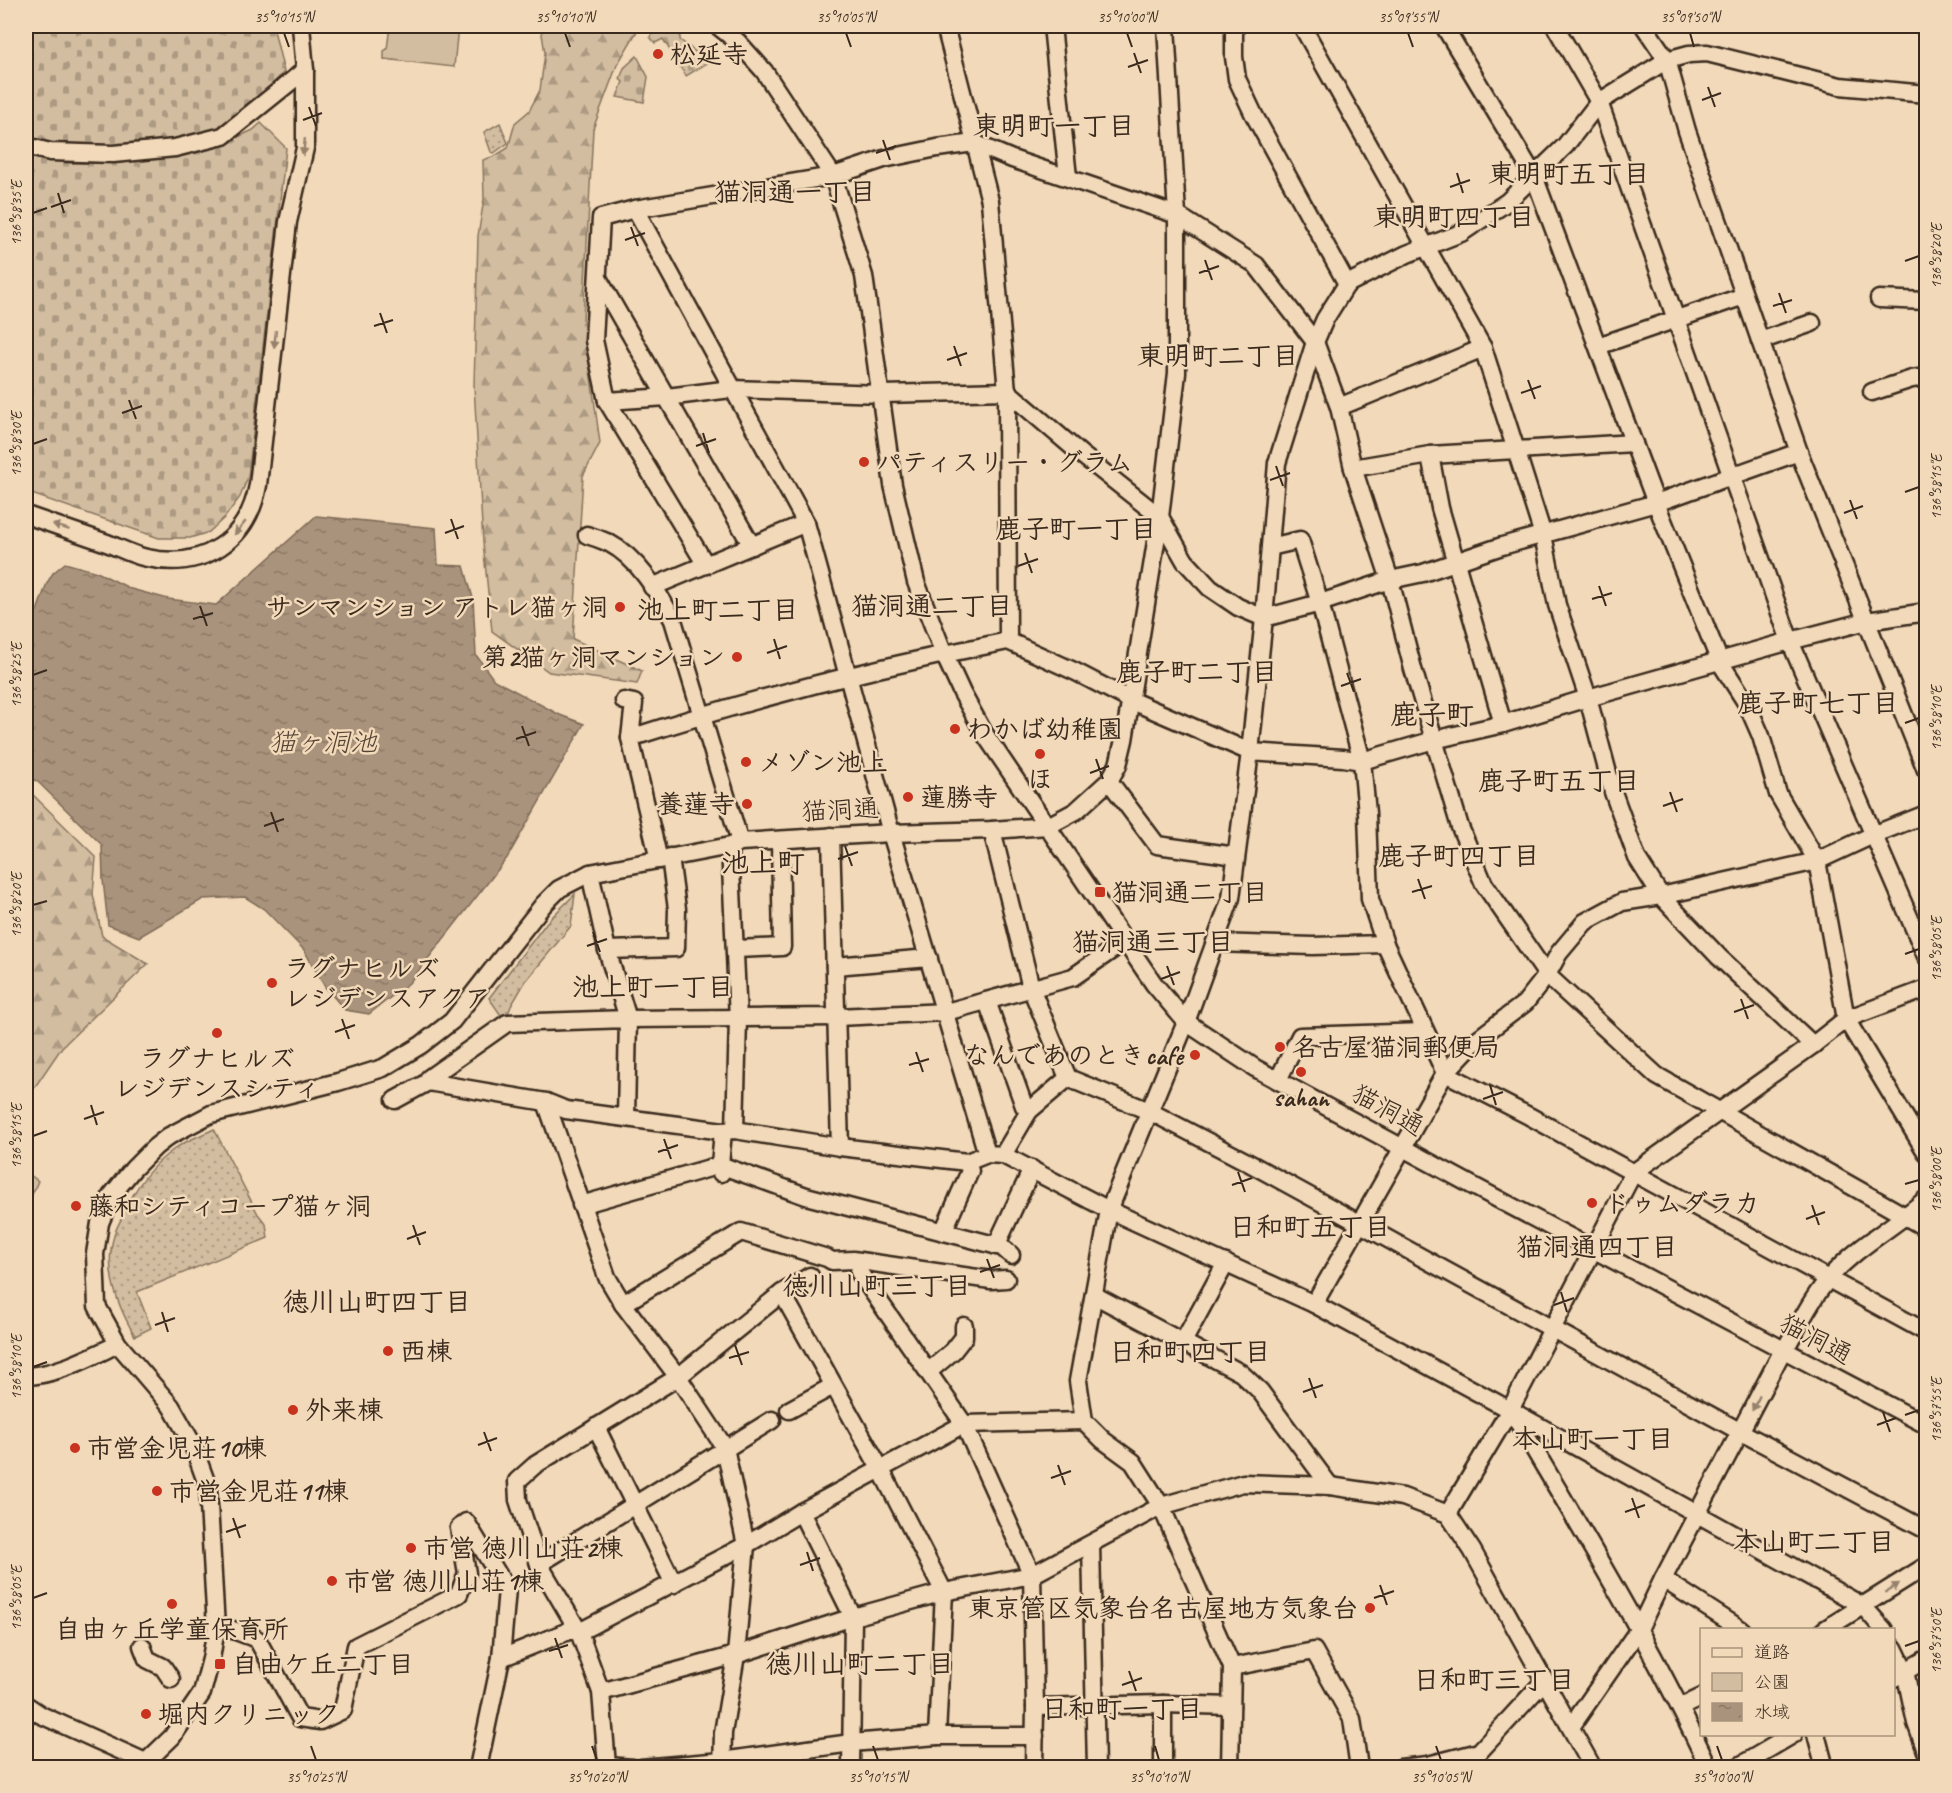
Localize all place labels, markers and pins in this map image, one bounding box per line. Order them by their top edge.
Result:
place label: 松延寺 [670,38,748,71]
marker: 松延寺 [651,47,665,61]
place label: パティスリー・グラム [876,446,1133,479]
marker: パティスリー・グラム [857,455,871,469]
place label: サンマンション アトレ猫ヶ洞 [266,591,608,624]
marker: サンマンション アトレ猫ヶ洞 [613,600,627,614]
place label: 第2猫ヶ洞マンション [481,641,725,674]
marker: 第2猫ヶ洞マンション [730,650,744,664]
place label: わかば幼稚園 [967,713,1123,746]
marker: わかば幼稚園 [948,722,962,736]
place label: メゾン池上 [758,746,888,779]
marker: ほ [1033,747,1047,761]
marker: メゾン池上 [739,755,753,769]
place label: ほ [1027,763,1053,796]
place label: 蓮勝寺 [920,781,998,814]
place label: 養蓮寺 [657,788,735,821]
marker: 蓮勝寺 [901,790,915,804]
marker: 養蓮寺 [740,797,754,811]
place label: 猫洞通二丁目 [1112,876,1268,909]
marker: 猫洞通二丁目 [1093,885,1107,899]
place label: ラグナヒルズ レジデンスアクア [284,952,490,1015]
marker: ラグナヒルズ レジデンスアクア [265,976,279,990]
marker: ラグナヒルズ レジデンスシティ [210,1026,224,1040]
place label: 名古屋猫洞郵便局 [1292,1031,1500,1064]
place label: なんであのときcafe [964,1039,1185,1072]
marker: 名古屋猫洞郵便局 [1273,1040,1287,1054]
place label: ラグナヒルズ レジデンスシティ [114,1042,320,1105]
marker: なんであのときcafe [1188,1048,1202,1062]
marker: sahan [1294,1065,1308,1079]
place label: sahan [1273,1081,1331,1114]
place label: ドゥムダラカ [1604,1187,1760,1220]
place label: 藤和シティコープ猫ヶ洞 [88,1190,371,1223]
marker: ドゥムダラカ [1585,1196,1599,1210]
marker: 藤和シティコープ猫ヶ洞 [69,1199,83,1213]
place label: 西棟 [400,1335,452,1368]
marker: 西棟 [381,1344,395,1358]
place label: 外来棟 [305,1394,383,1427]
marker: 外来棟 [286,1403,300,1417]
place label: 市営金児荘10棟 [87,1432,266,1465]
marker: 市営金児荘10棟 [68,1441,82,1455]
place label: 市営金児荘11棟 [169,1475,348,1508]
marker: 市営金児荘11棟 [150,1484,164,1498]
place label: 市営 徳川山荘2棟 [423,1532,623,1565]
marker: 市営 徳川山荘2棟 [404,1541,418,1555]
place label: 市営 徳川山荘1棟 [344,1565,544,1598]
marker: 市営 徳川山荘1棟 [325,1574,339,1588]
place label: 東京管区気象台名古屋地方気象台 [968,1592,1358,1625]
marker: 自由ヶ丘学童保育所 [165,1597,179,1611]
marker: 東京管区気象台名古屋地方気象台 [1363,1601,1377,1615]
place label: 自由ヶ丘学童保育所 [55,1613,289,1646]
place label: 自由ケ丘二丁目 [232,1648,414,1681]
marker: 自由ケ丘二丁目 [213,1657,227,1671]
place label: 堀内クリニック [158,1698,340,1731]
marker: 堀内クリニック [139,1707,153,1721]

